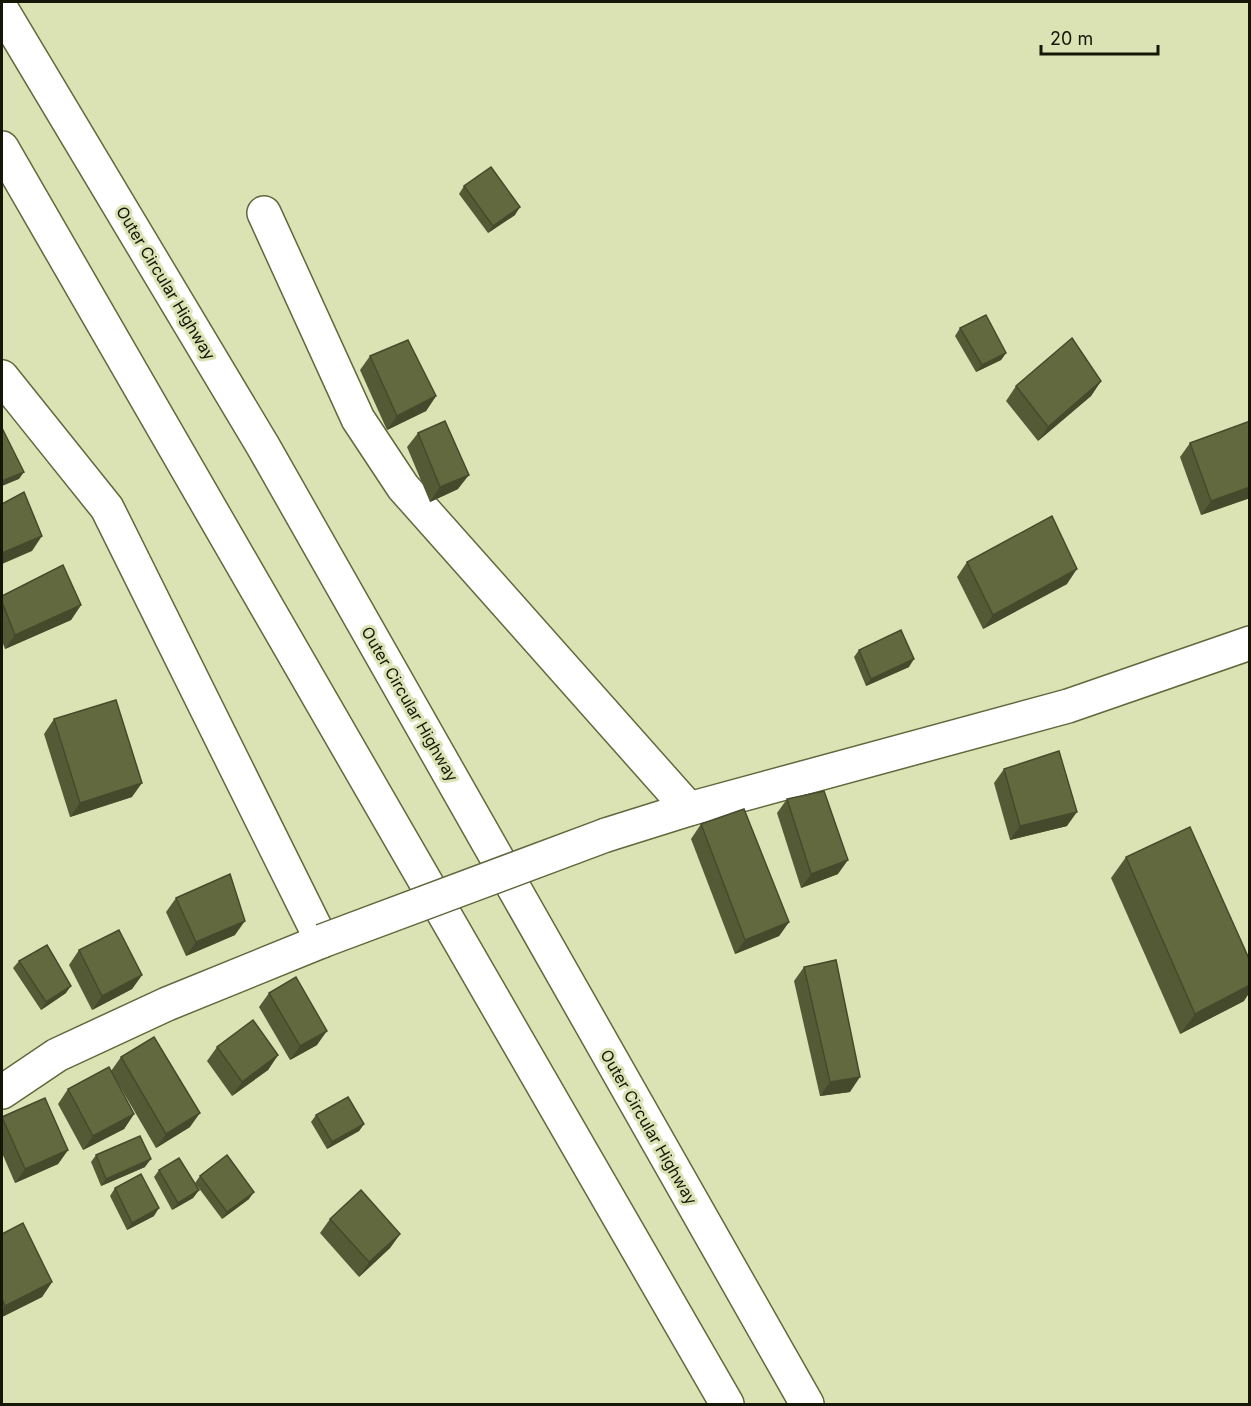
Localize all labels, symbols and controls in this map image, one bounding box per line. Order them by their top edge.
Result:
scale bar [1041,18,1158,56]
text: 20 m [1050,28,1093,49]
street label: Outer Circular Highway [112,202,220,364]
street label: Outer Circular Highway [357,623,463,785]
street label: Outer Circular Highway [596,1046,702,1208]

